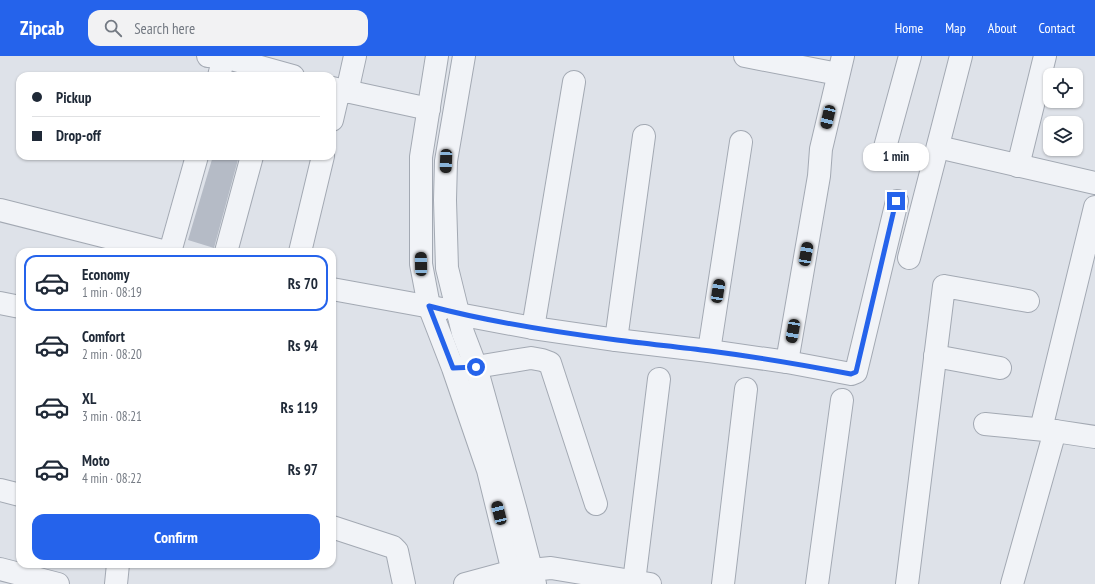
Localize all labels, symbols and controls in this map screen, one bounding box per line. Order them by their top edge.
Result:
search box [88,10,368,46]
text: Zipcab [20,16,64,40]
icon: search [102,17,124,39]
text: Search here [134,19,195,38]
text: Home [895,19,923,37]
text: Map [945,19,966,37]
text: About [988,19,1017,37]
text: Contact [1039,19,1075,37]
map controls [1043,68,1083,156]
button: locate [1043,68,1083,108]
text: Pickup [56,88,91,107]
car [819,104,837,130]
button: layers [1043,116,1083,156]
text: Drop-off [56,126,101,145]
callout: 1 min [863,143,929,171]
text: 1 min [883,148,909,165]
car [440,149,452,173]
route end [887,192,905,210]
car [798,241,814,267]
car [415,252,427,276]
icon: car [34,265,70,301]
text: Economy [82,265,130,284]
text: Rs 70 [288,274,318,293]
car [710,278,726,304]
text: 1 min · 08:19 [82,284,142,301]
car [785,318,801,344]
icon: car [34,327,70,363]
text: Comfort [82,327,125,346]
text: Rs 94 [288,336,318,355]
text: 2 min · 08:20 [82,346,142,363]
route start [467,358,485,376]
icon: car [34,389,70,425]
text: XL [82,389,96,408]
text: Rs 119 [281,398,318,417]
text: 3 min · 08:21 [82,408,142,425]
icon: car [34,451,70,487]
text: Moto [82,451,110,470]
text: Rs 97 [288,460,318,479]
text: 4 min · 08:22 [82,470,142,487]
car [490,500,508,526]
button: Confirm [32,514,320,560]

